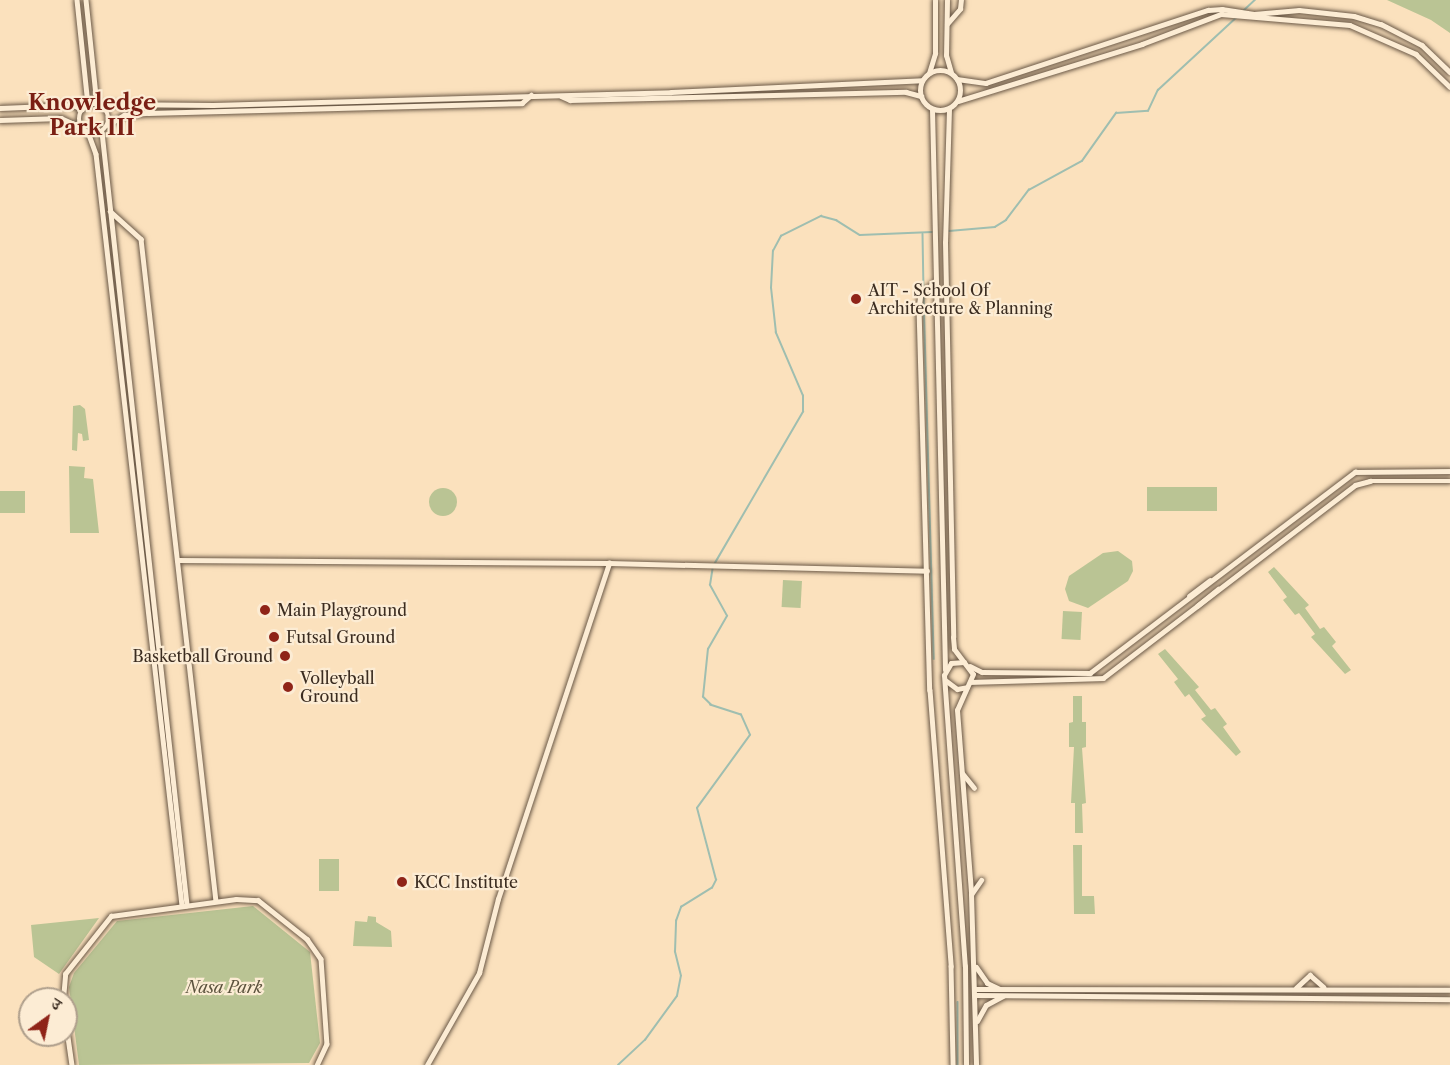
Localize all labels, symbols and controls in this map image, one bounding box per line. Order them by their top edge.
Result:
district label: Knowledge Park III [28,89,156,140]
place label: AIT - School Of Architecture & Planning [868,280,1052,318]
marker: AIT - School Of Architecture & Planning [849,292,863,306]
place label: Main Playground [277,600,407,620]
marker: Main Playground [258,603,272,617]
place label: Futsal Ground [286,627,395,647]
marker: Futsal Ground [267,630,281,644]
place label: Basketball Ground [132,646,273,666]
marker: Basketball Ground [278,649,292,663]
place label: Volleyball Ground [300,668,375,706]
marker: Volleyball Ground [281,680,295,694]
place label: KCC Institute [414,872,518,892]
marker: KCC Institute [395,875,409,889]
park label: Nasa Park [186,977,262,997]
north arrow [18,987,78,1047]
text: उ [48,993,66,1014]

